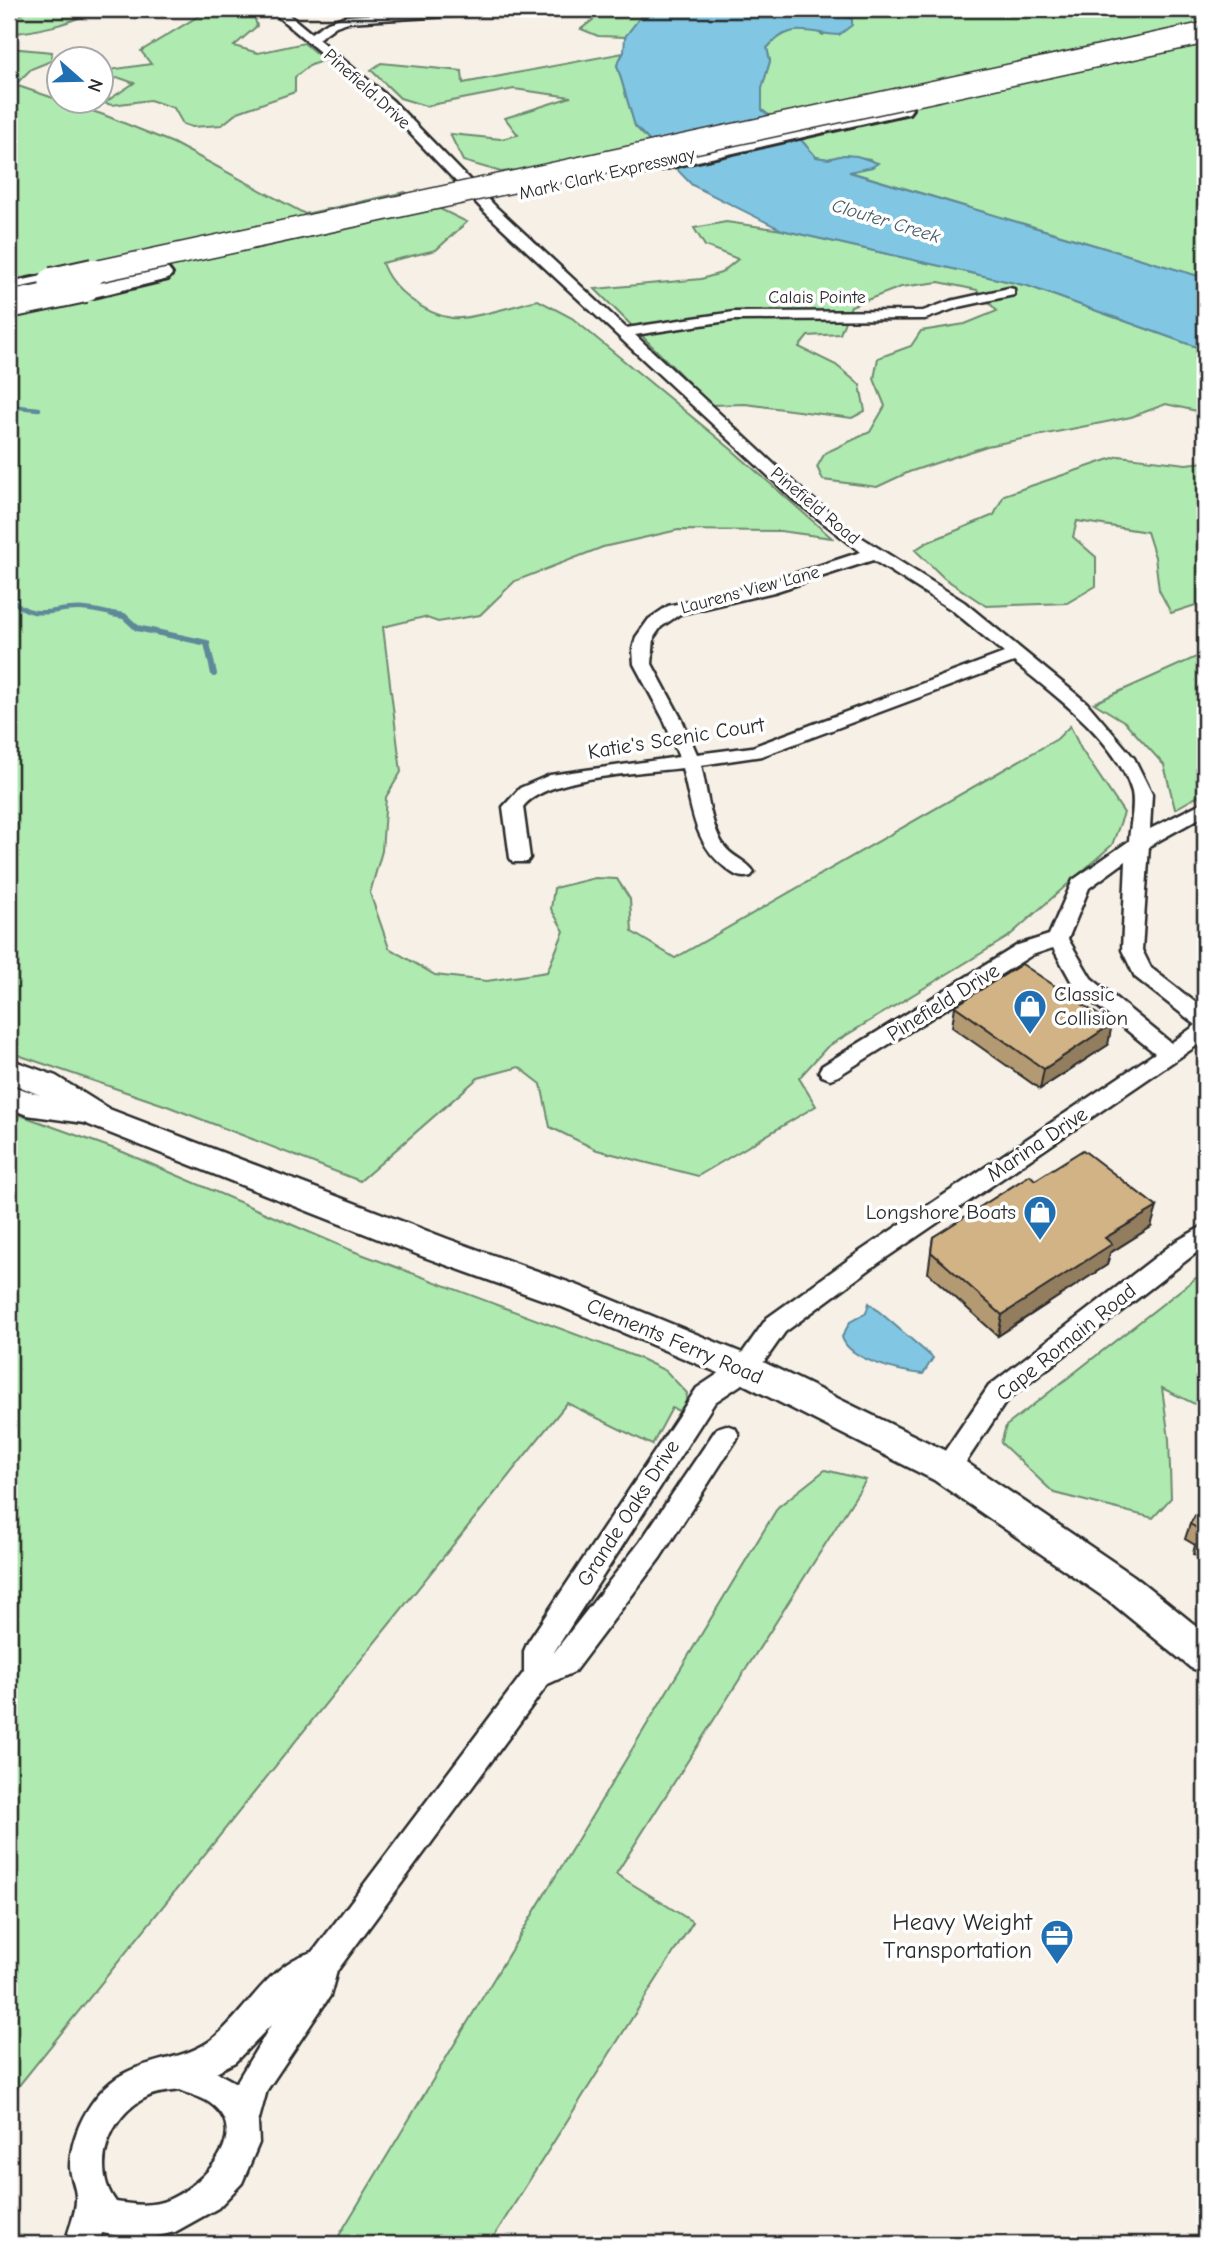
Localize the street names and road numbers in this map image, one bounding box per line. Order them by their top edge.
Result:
street label: Pinefield Drive [319,45,415,133]
street label: Mark Clark Expressway [517,143,698,204]
street label: Calais Pointe [768,287,866,308]
street label: Pinefield Road [766,463,864,549]
street label: Laurens View Lane [678,561,822,619]
street label: Katie's Scenic Court [586,712,767,764]
street label: Pinefield Drive [882,958,1004,1046]
street label: Marina Drive [982,1102,1092,1186]
street label: Cape Romain Road [991,1278,1141,1406]
street label: Clements Ferry Road [583,1293,767,1389]
street label: Grande Oaks Drive [572,1435,684,1591]

